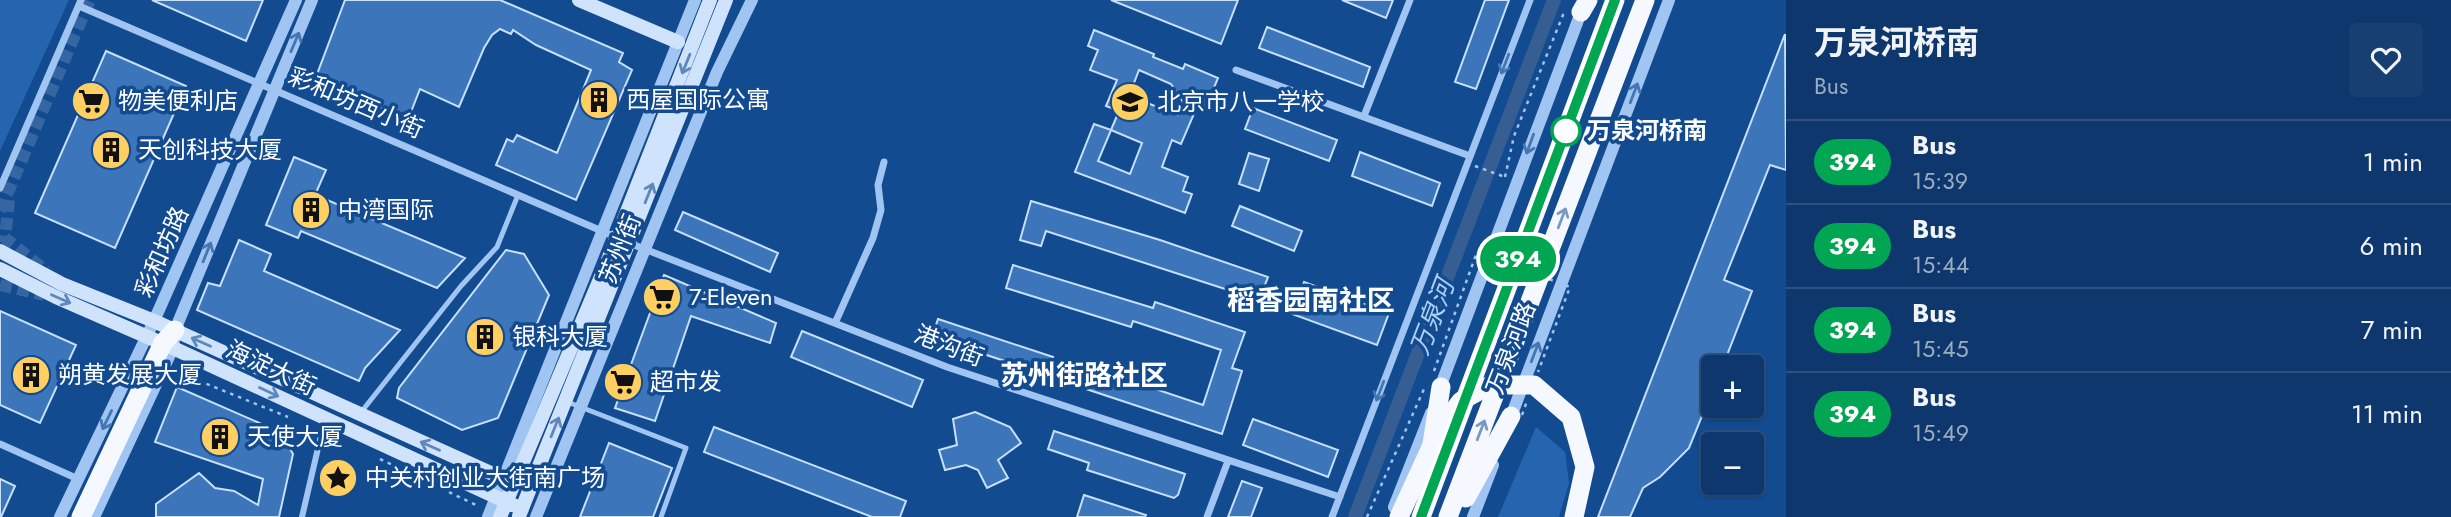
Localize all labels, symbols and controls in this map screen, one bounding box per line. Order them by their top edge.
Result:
text: 万泉河桥南 [1814,19,1979,66]
button: heart [2349,23,2423,97]
one-way arrow [289,32,302,54]
one-way arrow [1498,52,1511,74]
one-way arrow [678,53,691,74]
street label: 彩和坊西小街 [283,58,429,147]
text: Bus [1814,69,1848,103]
building icon: 西屋国际公寓 [578,79,620,121]
supermarket icon: 物美便利店 [70,80,112,122]
school or university icon: 北京市八一学校 [1109,81,1151,123]
place label: 西屋国际公寓 [626,82,770,117]
place label: 物美便利店 [118,83,238,118]
one-way arrow [1628,83,1641,105]
place label: 北京市八一学校 [1157,84,1325,119]
place label: 万泉河桥南 [1587,113,1707,148]
marker: 万泉河桥南 [1551,116,1581,146]
text: Bus [1912,126,1956,164]
building icon: 天创科技大厦 [90,129,132,171]
place label: 天创科技大厦 [138,132,282,167]
one-way arrow [1523,133,1535,155]
text: 1 min [2363,143,2423,181]
text: 394 [1829,144,1876,179]
text: 15:39 [1912,164,1968,198]
one-way arrow [644,183,657,205]
building icon: 中湾国际 [290,189,332,231]
place label: 中湾国际 [338,192,434,227]
street label: 彩和坊路 [126,201,197,303]
one-way arrow [1557,207,1570,229]
street label: 苏州街 [590,209,649,289]
text: Bus [1912,210,1956,248]
text: 6 min [2360,227,2423,265]
text: 394 [1829,228,1876,263]
line badge: 394 [1478,236,1558,282]
text: 394 [1494,241,1542,276]
one-way arrow [201,242,214,264]
text: 15:44 [1912,248,1969,282]
water label: 万泉河 [1400,269,1466,360]
supermarket icon: 7-Eleven [641,276,683,318]
place label: 7-Eleven [689,279,773,314]
district label: 稻香园南社区 [1227,280,1395,321]
one-way arrow [50,293,71,306]
text: Bus [1912,294,1956,332]
street label: 万泉河路 [1477,297,1544,399]
text: 7 min [2361,311,2423,349]
text: 394 [1829,312,1876,347]
building icon: 银科大厦 [464,316,506,358]
street label: 港沟街 [909,316,989,375]
place label: 银科大厦 [512,319,608,354]
street label: 海淀大街 [220,331,322,404]
text: 15:45 [1912,332,1969,366]
one-way arrow [191,335,212,348]
one-way arrow [1530,341,1543,363]
building icon: 朔黄发展大厦 [10,354,52,396]
district label: 苏州街路社区 [1000,355,1168,396]
map controls [1701,355,1764,495]
button: + [1701,355,1764,418]
place label: 朔黄发展大厦 [58,357,202,392]
supermarket icon: 超市发 [602,361,644,403]
place label: 超市发 [650,364,722,399]
text: Bus [1912,378,1956,416]
one-way arrow [1373,379,1386,401]
one-way arrow [258,386,279,399]
text: 11 min [2351,395,2423,433]
text: 394 [1829,396,1876,431]
one-way arrow [99,409,112,430]
building icon: 天使大厦 [199,416,241,458]
one-way arrow [549,416,562,438]
text: 15:49 [1912,416,1969,450]
place label: 天使大厦 [247,419,343,454]
one-way arrow [1476,420,1488,442]
button: − [1701,432,1764,495]
one-way arrow [420,439,441,452]
place icon: 中关村创业大街南广场 [317,457,359,499]
place label: 中关村创业大街南广场 [365,460,605,495]

